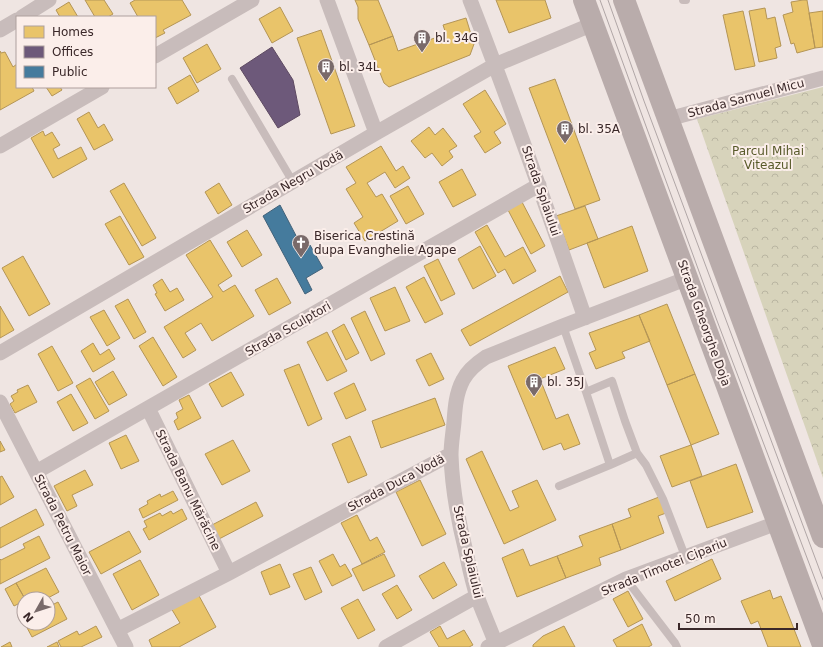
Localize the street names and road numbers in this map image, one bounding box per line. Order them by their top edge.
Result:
street label: Strada Samuel Micu [686,76,806,120]
street label: Strada Splaiului [519,144,563,238]
street label: Strada Negru Vodă [240,148,346,216]
street label: Strada Gheorghe Doja [675,258,733,388]
street label: Strada Sculptori [243,299,333,359]
street label: Strada Banu Mărăcine [153,427,223,553]
street label: Strada Duca Vodă [345,452,447,514]
street label: Strada Petru Maior [31,472,95,578]
street label: Strada Splaiului [451,504,485,600]
street label: Strada Timotei Cipariu [599,535,729,599]

